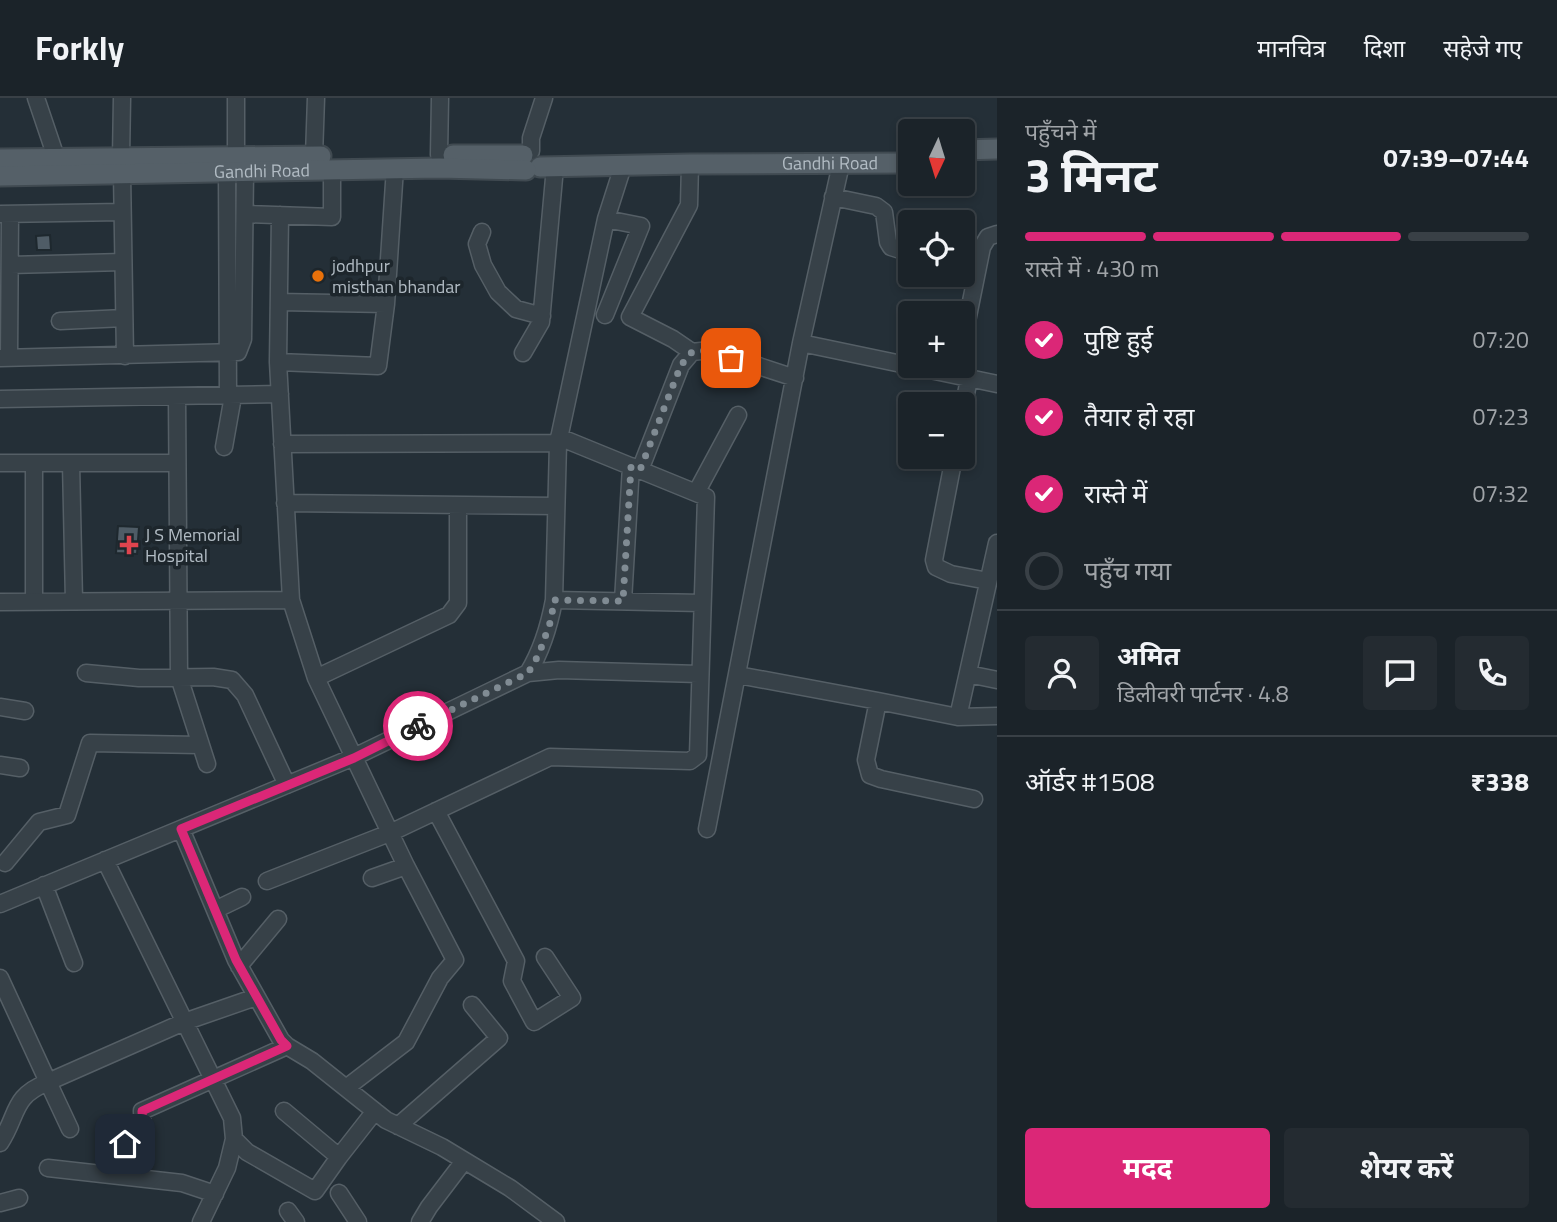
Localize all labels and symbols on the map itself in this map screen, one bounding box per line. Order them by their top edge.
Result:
north arrow [898,119,975,196]
street label: Gandhi Road [782,149,878,177]
street label: Gandhi Road [214,156,310,185]
place label: jodhpur misthan bhandar [331,252,461,300]
marker: jodhpur misthan bhandar [310,268,326,284]
pin [701,328,761,388]
place label: J S Memorial Hospital [145,521,240,569]
marker: J S Memorial Hospital [119,535,139,555]
courier [383,691,453,761]
pin [95,1114,155,1174]

